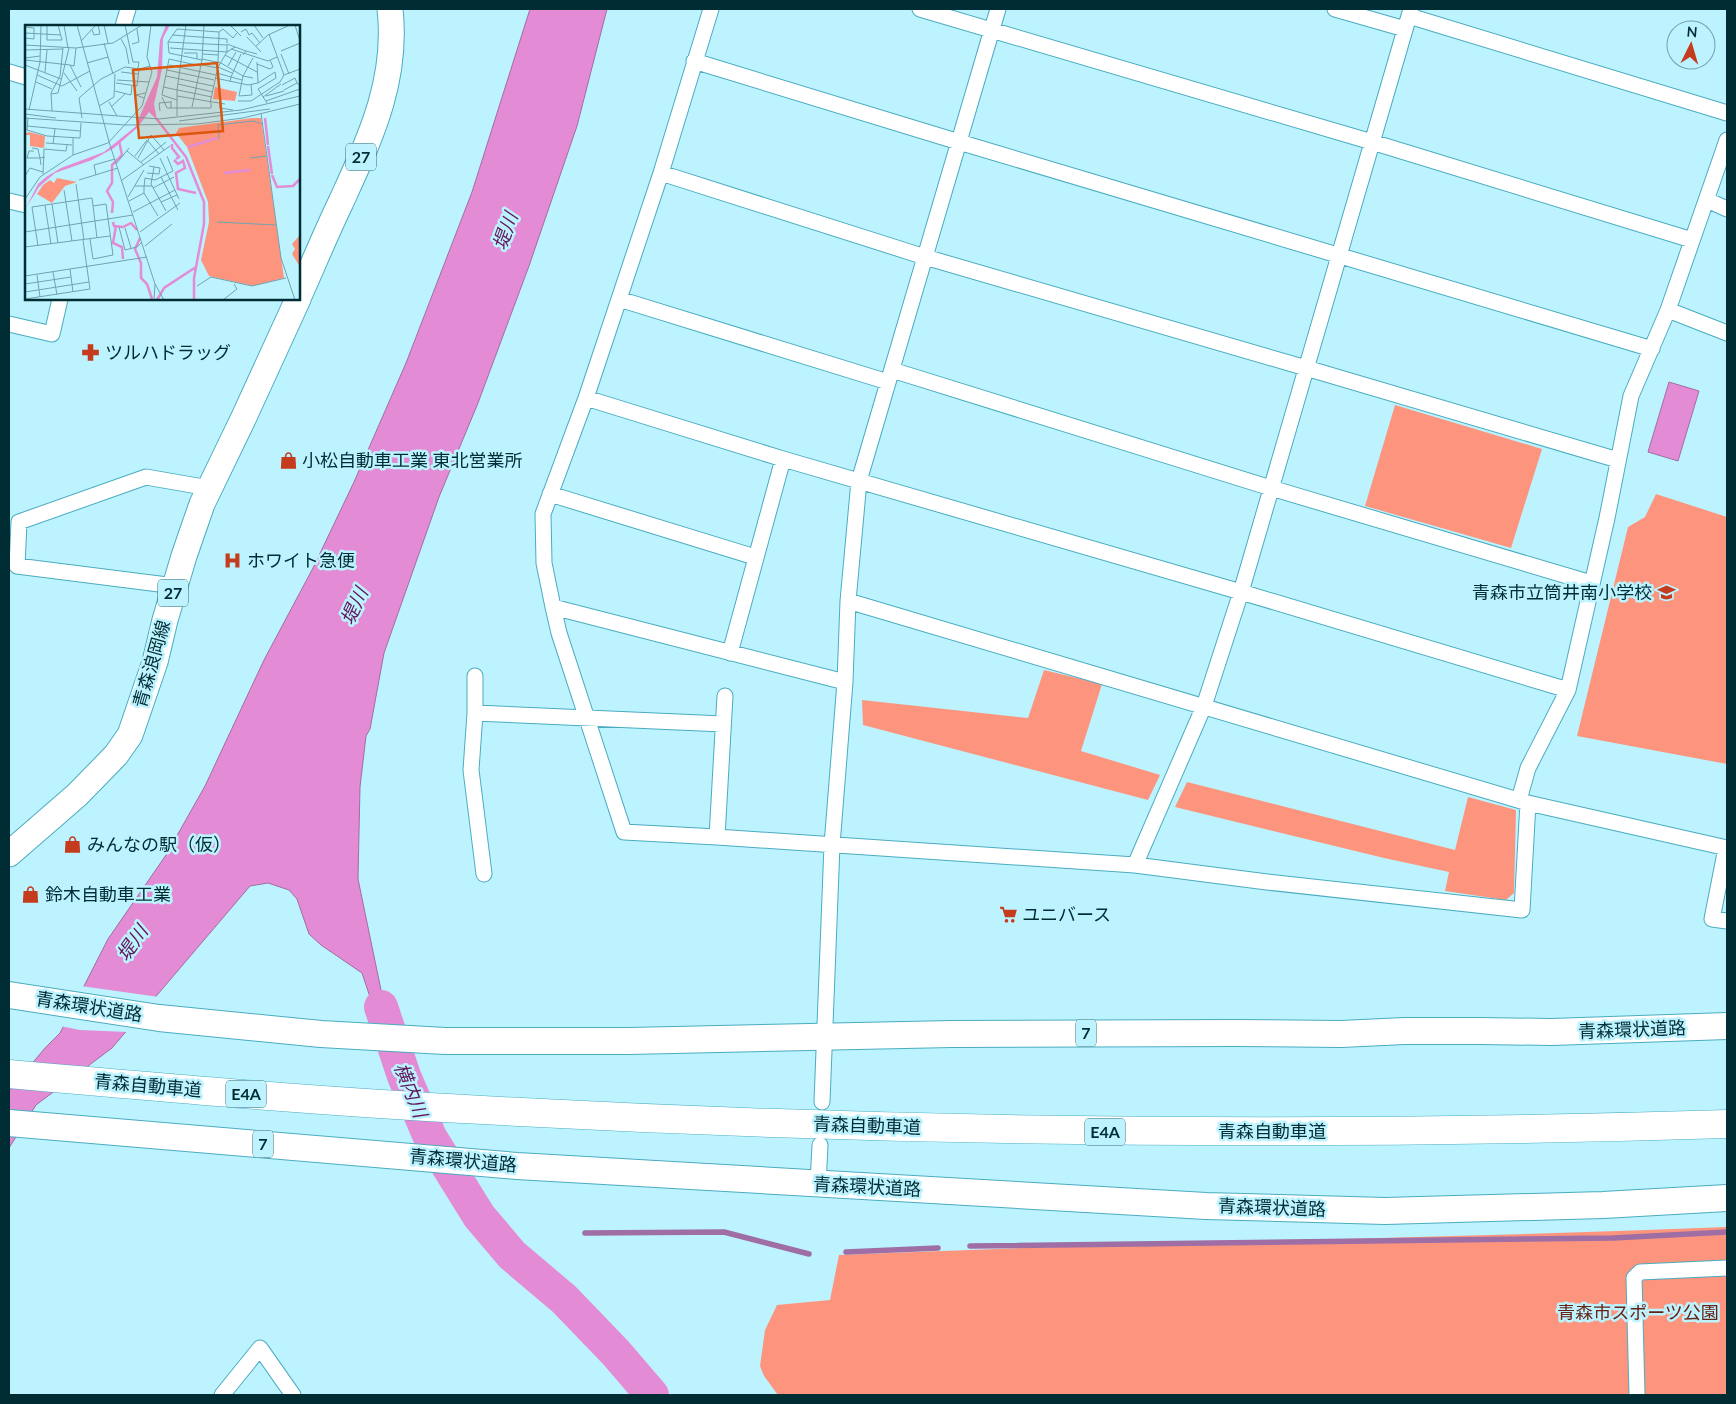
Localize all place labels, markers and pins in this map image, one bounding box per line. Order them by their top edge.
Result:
place label: ツルハドラッグ [105,341,231,363]
pharmacy icon: ツルハドラッグ [81,343,101,363]
place label: 小松自動車工業 東北営業所 [302,449,523,471]
shop icon: 小松自動車工業 東北営業所 [278,451,298,471]
place label: ホワイト急便 [247,549,355,571]
hospital icon: ホワイト急便 [223,551,243,571]
place label: 青森市立筒井南小学校 [1472,581,1652,603]
school or university icon: 青森市立筒井南小学校 [1656,583,1676,603]
place label: みんなの駅（仮） [87,833,231,855]
shop icon: みんなの駅（仮） [63,835,83,855]
place label: 鈴木自動車工業 [45,883,171,905]
shop icon: 鈴木自動車工業 [21,885,41,905]
place label: ユニバース [1022,903,1111,925]
supermarket icon: ユニバース [998,905,1018,925]

